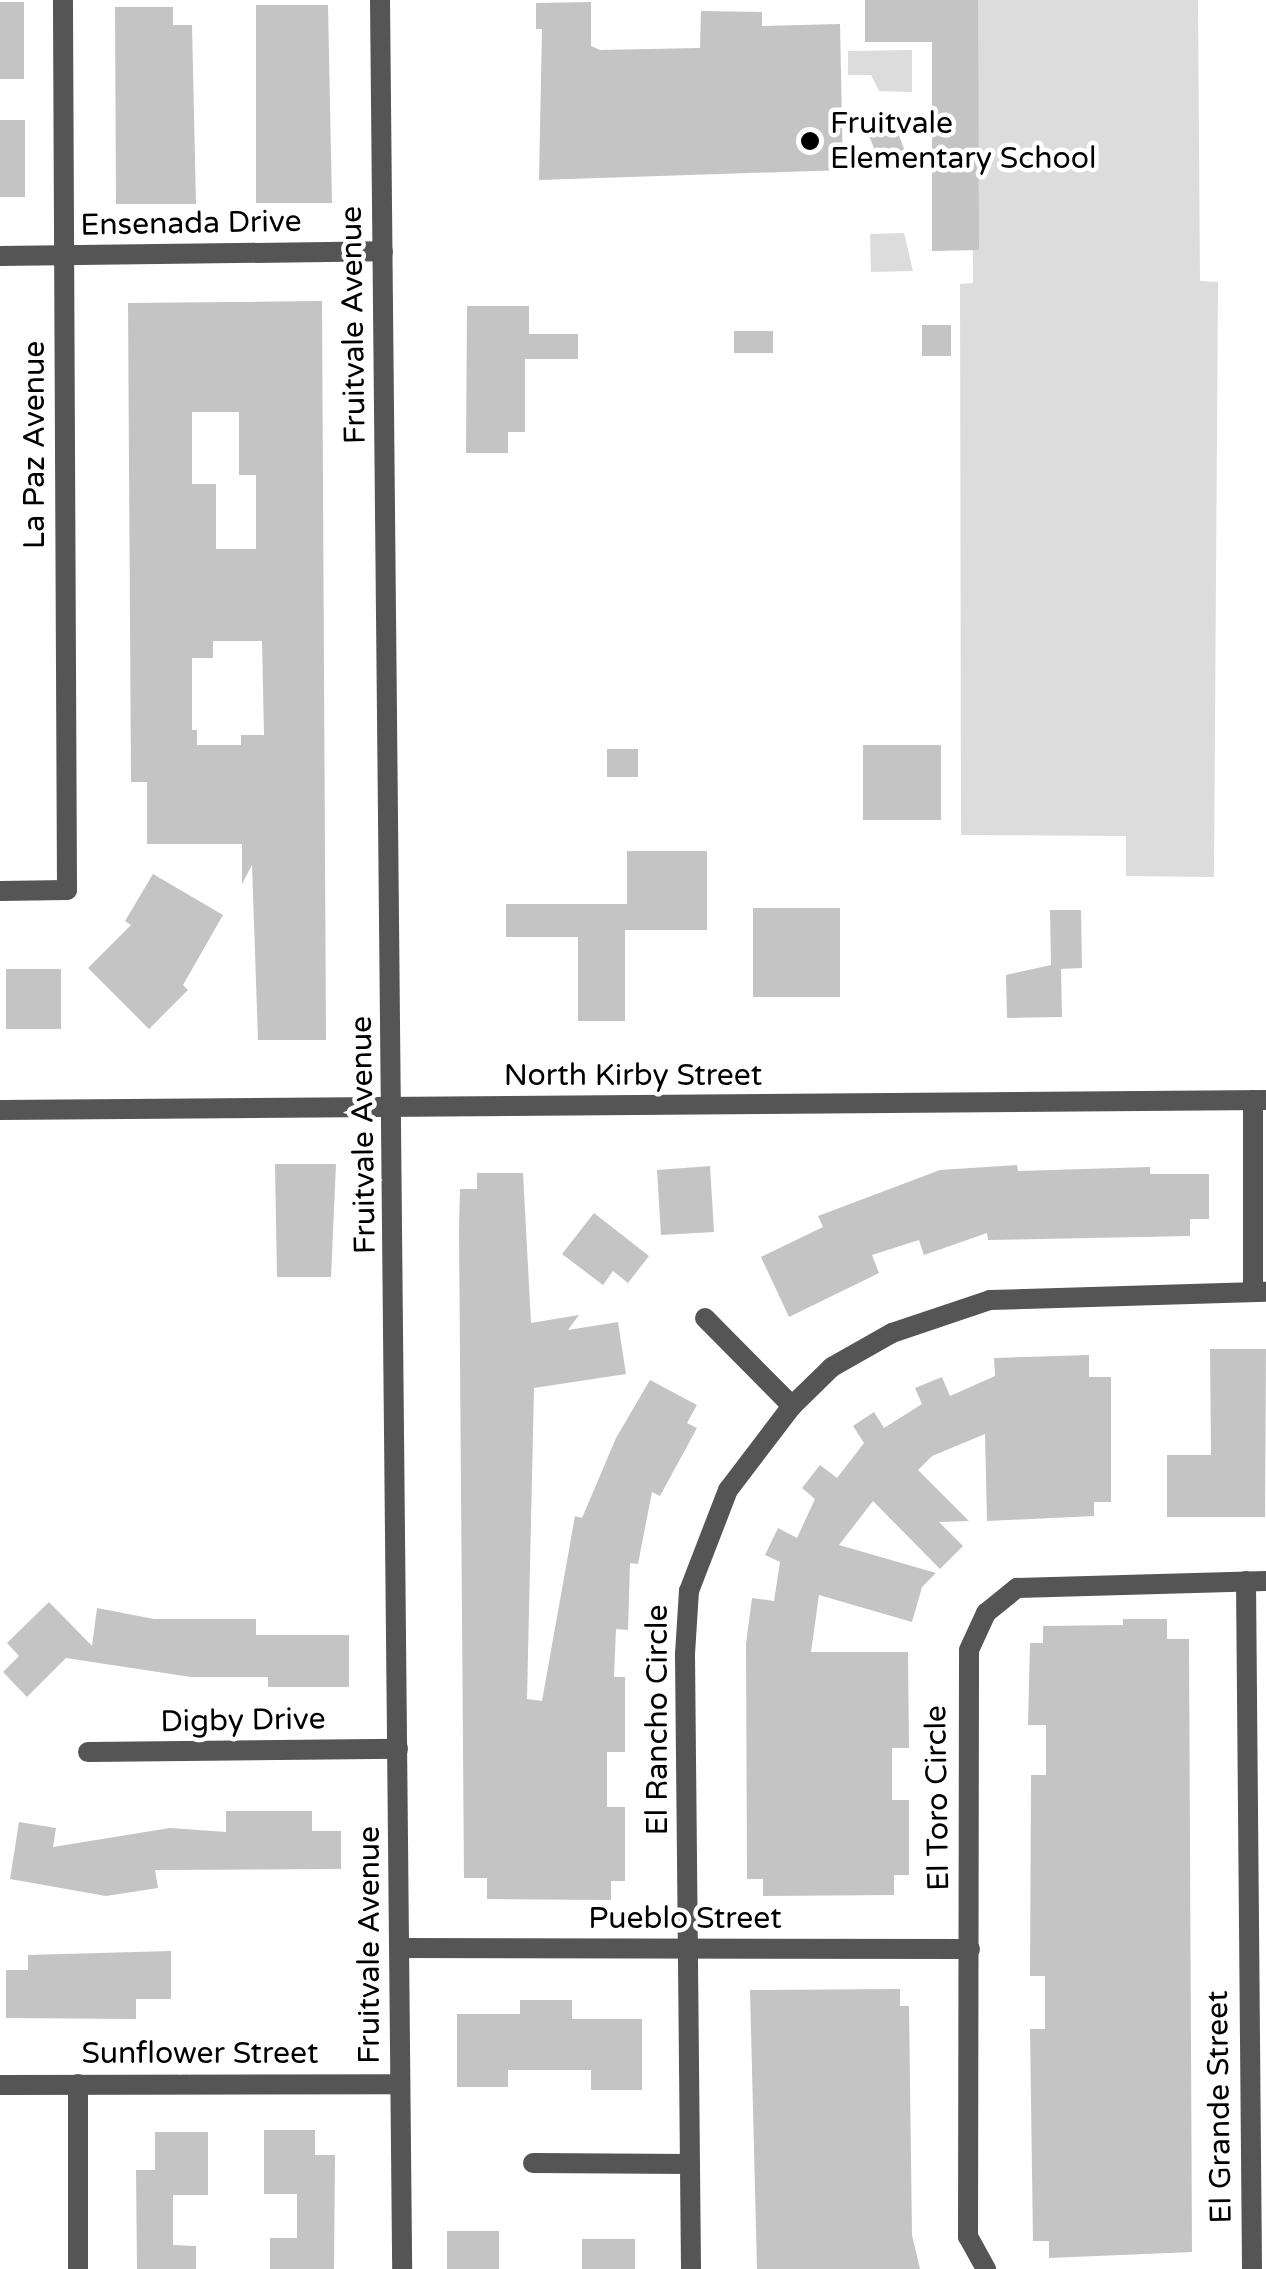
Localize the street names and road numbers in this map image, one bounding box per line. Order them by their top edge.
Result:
street label: Ensenada Drive [80,204,302,244]
street label: Fruitvale Avenue [334,206,374,444]
street label: La Paz Avenue [17,341,53,549]
street label: Fruitvale Avenue [344,1016,384,1254]
street label: North Kirby Street [504,1058,762,1094]
street label: El Rancho Circle [640,1605,676,1835]
street label: Digby Drive [160,1702,326,1740]
street label: El Toro Circle [918,1705,958,1891]
street label: Fruitvale Avenue [352,1826,388,2064]
street label: Pueblo Street [588,1901,782,1937]
street label: El Grande Street [1200,1990,1240,2224]
street label: Sunflower Street [81,2036,319,2072]

